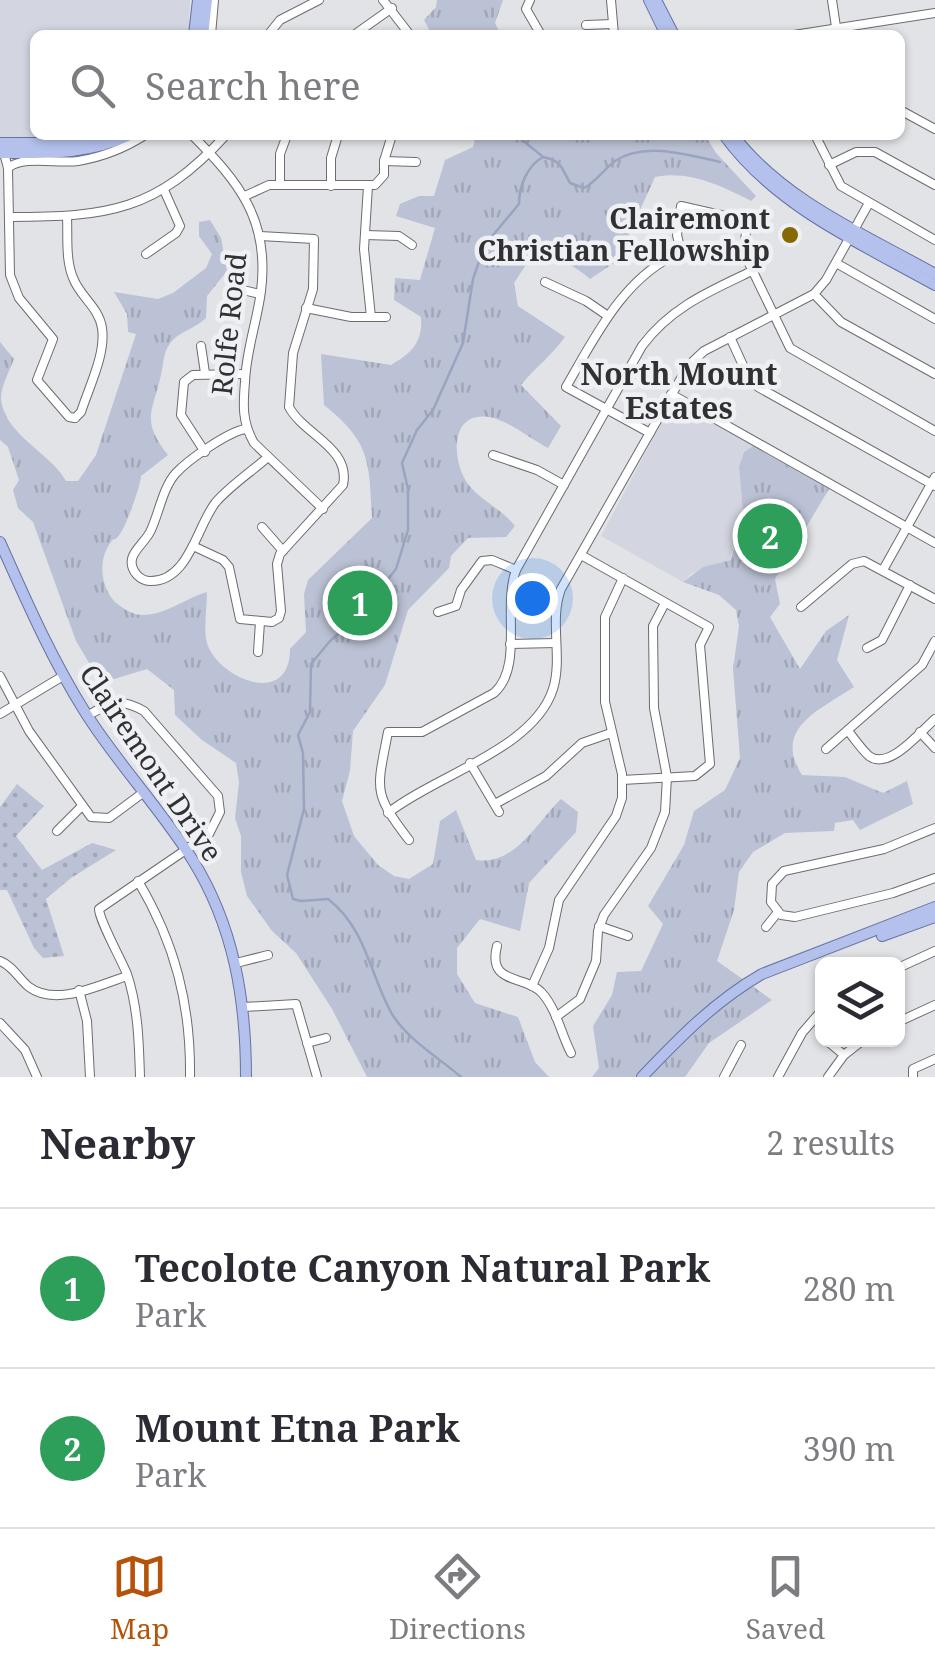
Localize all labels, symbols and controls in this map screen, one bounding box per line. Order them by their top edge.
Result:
search box [30,30,905,140]
icon: search [65,58,120,113]
text: Search here [145,59,361,111]
place label: Clairemont Christian Fellowship [477,199,770,269]
marker: Clairemont Christian Fellowship [779,224,801,246]
street label: Rolfe Road [202,251,254,397]
district label: North Mount Estates [581,353,777,428]
pin: 2 [738,498,802,574]
pin: 1 [328,566,392,640]
your location [507,573,558,624]
street label: Clairemont Drive [72,656,232,869]
map controls [815,957,905,1047]
button: layers [815,957,905,1047]
text: Nearby [40,1114,195,1171]
text: 2 results [766,1121,895,1164]
text: Tecolote Canyon Natural Park [135,1241,710,1293]
text: 1 [63,1267,82,1310]
text: 280 m [803,1267,895,1310]
text: Park [135,1293,206,1336]
text: Mount Etna Park [135,1401,460,1453]
text: 2 [63,1427,82,1470]
text: 390 m [803,1427,895,1470]
text: Park [135,1453,206,1496]
tab: Map [110,1549,169,1647]
tab: Directions [389,1549,526,1647]
tab: Saved [746,1549,825,1647]

